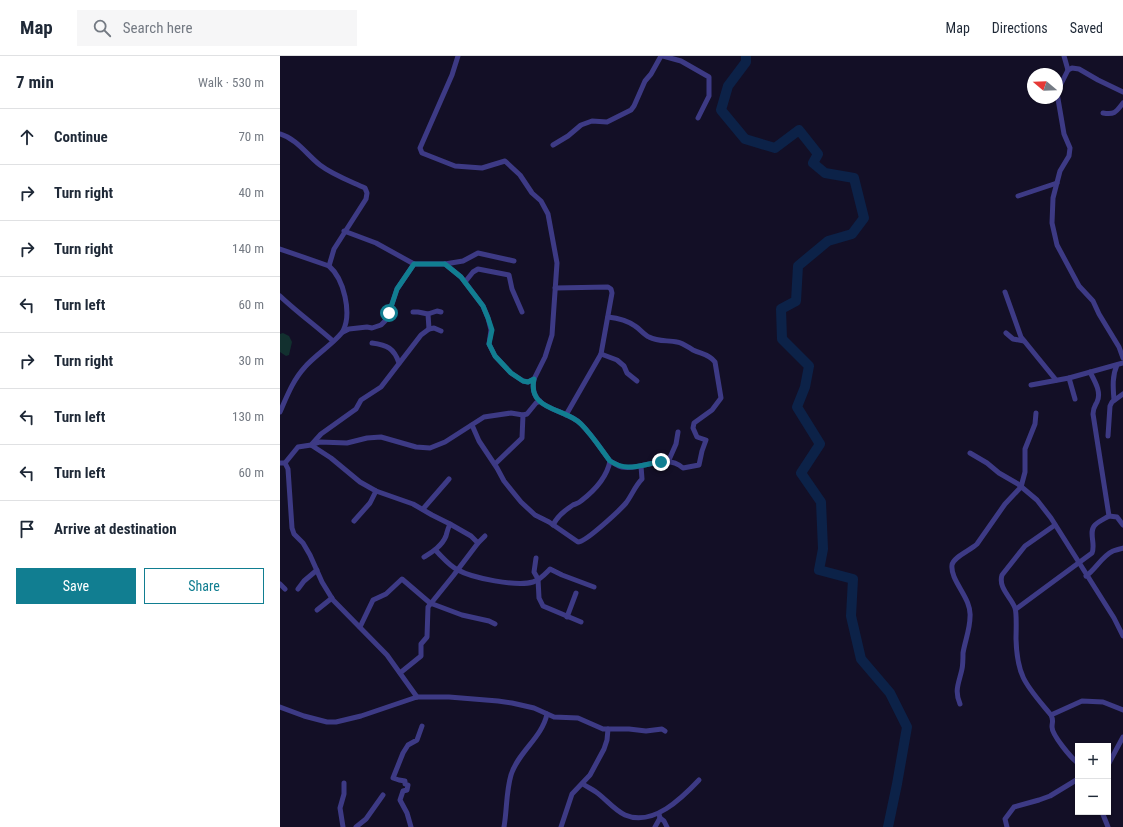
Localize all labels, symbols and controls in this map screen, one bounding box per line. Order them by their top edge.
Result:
search box [77,10,357,46]
text: Map [20,16,53,39]
icon: search [91,17,113,39]
text: Search here [123,19,193,37]
text: Map [946,20,970,36]
text: Directions [992,20,1048,36]
text: Saved [1070,20,1103,36]
north arrow [1027,68,1063,104]
text: 7 min [16,72,54,92]
text: Walk · 530 m [198,75,264,90]
icon: ahead [16,126,38,148]
text: Continue [54,128,108,146]
text: 70 m [238,129,264,144]
icon: right [16,182,38,204]
text: Turn right [54,184,113,202]
text: 40 m [238,185,264,200]
icon: right [16,238,38,260]
text: Turn right [54,240,113,258]
text: 140 m [232,241,264,256]
icon: left [16,294,38,316]
text: Turn left [54,296,105,314]
text: 60 m [238,297,264,312]
route start [380,304,398,322]
icon: right [16,350,38,372]
text: Turn right [54,352,113,370]
text: 30 m [238,353,264,368]
icon: left [16,406,38,428]
text: Turn left [54,408,105,426]
text: 130 m [232,409,264,424]
route end [652,453,670,471]
icon: left [16,462,38,484]
text: Turn left [54,464,105,482]
text: 60 m [238,465,264,480]
icon: arrive [16,518,38,540]
text: Arrive at destination [54,520,177,538]
button: Save [16,568,136,604]
button: Share [144,568,264,604]
map controls [1075,743,1111,815]
button: + [1075,743,1111,779]
button: − [1075,779,1111,815]

